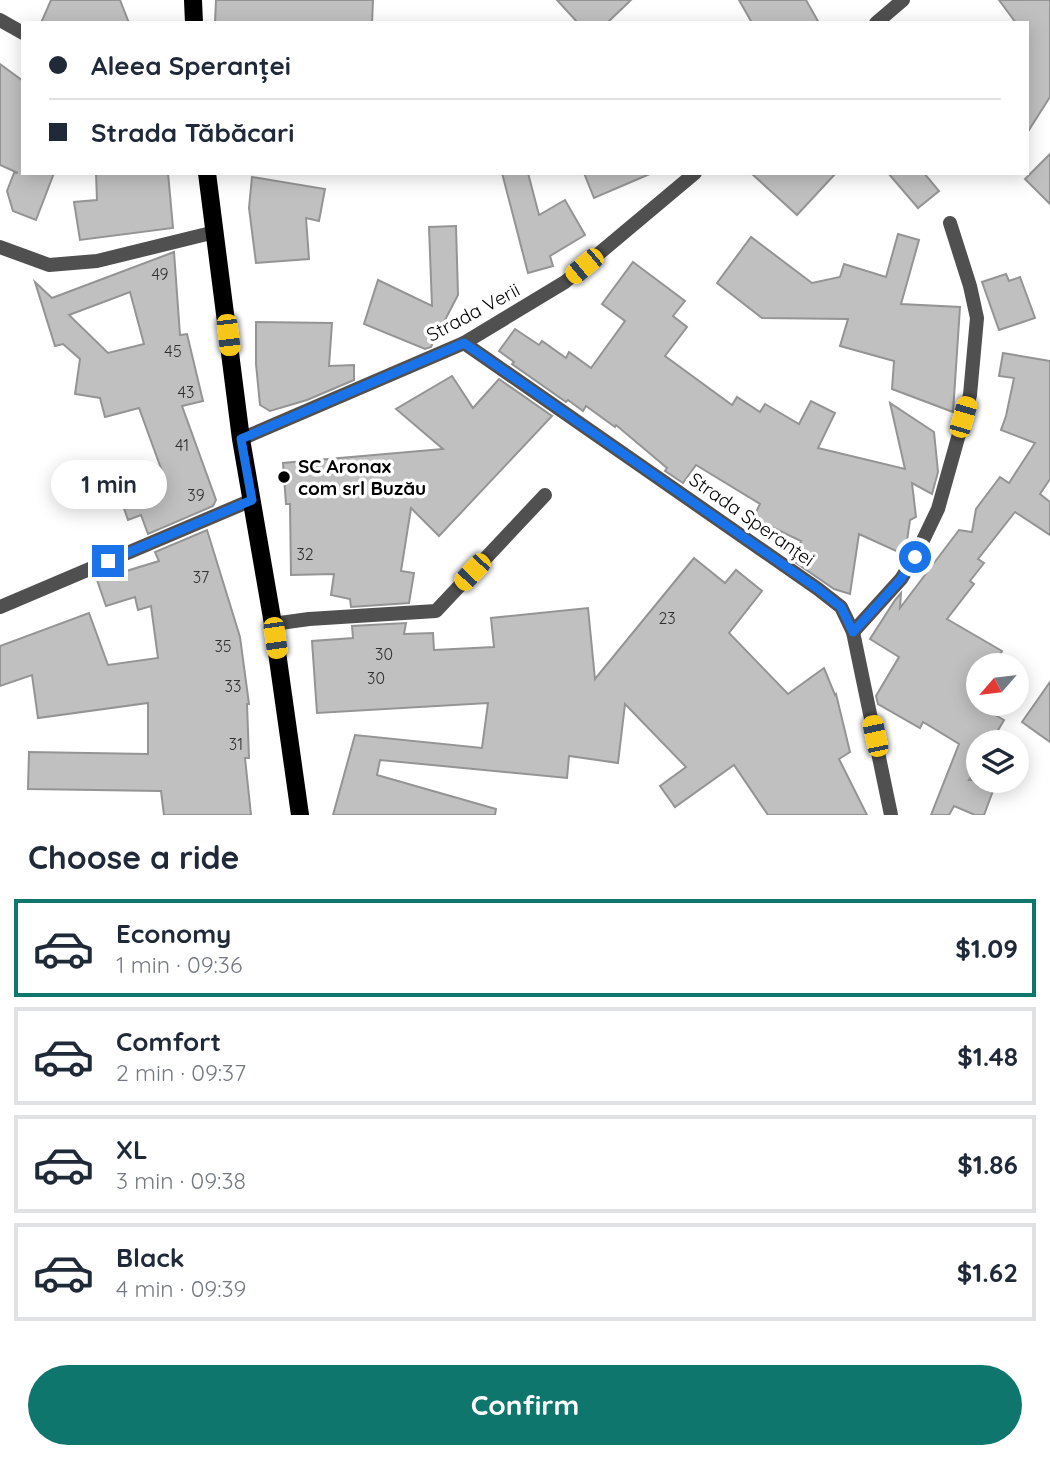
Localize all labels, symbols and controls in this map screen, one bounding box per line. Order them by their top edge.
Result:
text: Aleea Speranței [91,49,291,82]
text: Strada Tăbăcari [91,116,294,149]
car [562,244,607,288]
house number: 49 [151,264,169,284]
street label: Strada Verii [422,277,524,347]
car [216,313,241,357]
house number: 45 [164,341,182,361]
house number: 43 [178,382,194,402]
car [948,394,979,440]
house number: 41 [175,435,189,455]
place label: SC Aronax com srl Buzău [298,454,426,500]
callout: 1 min [50,460,166,508]
street label: Strada Speranței [685,467,819,571]
marker: SC Aronax com srl Buzău [276,469,292,485]
text: 1 min [81,470,137,499]
house number: 39 [187,485,205,505]
route start [899,541,931,573]
house number: 32 [296,544,314,564]
route end [92,545,124,577]
car [450,549,495,595]
house number: 37 [193,567,209,587]
house number: 23 [658,608,676,628]
car [262,616,289,660]
house number: 35 [214,636,232,656]
house number: 30 [375,644,393,664]
north arrow [966,653,1029,716]
map controls [966,653,1029,793]
house number: 30 [367,668,385,688]
house number: 33 [225,676,241,696]
car [861,713,890,759]
button: layers [966,730,1029,793]
house number: 31 [229,734,243,754]
text: Choose a ride [28,837,240,877]
icon: car [32,917,95,980]
text: Economy [116,917,231,950]
text: $1.09 [955,932,1018,965]
text: 1 min · 09:36 [116,950,242,979]
icon: car [32,1025,95,1088]
text: Comfort [116,1025,221,1058]
text: $1.48 [957,1040,1018,1073]
text: 2 min · 09:37 [116,1058,246,1087]
icon: car [32,1133,95,1196]
text: XL [116,1133,148,1166]
text: $1.86 [957,1148,1018,1181]
text: 3 min · 09:38 [116,1166,246,1195]
icon: car [32,1241,95,1304]
text: Black [116,1241,185,1274]
text: $1.62 [957,1256,1018,1289]
text: 4 min · 09:39 [116,1274,246,1303]
button: Confirm [28,1365,1022,1445]

